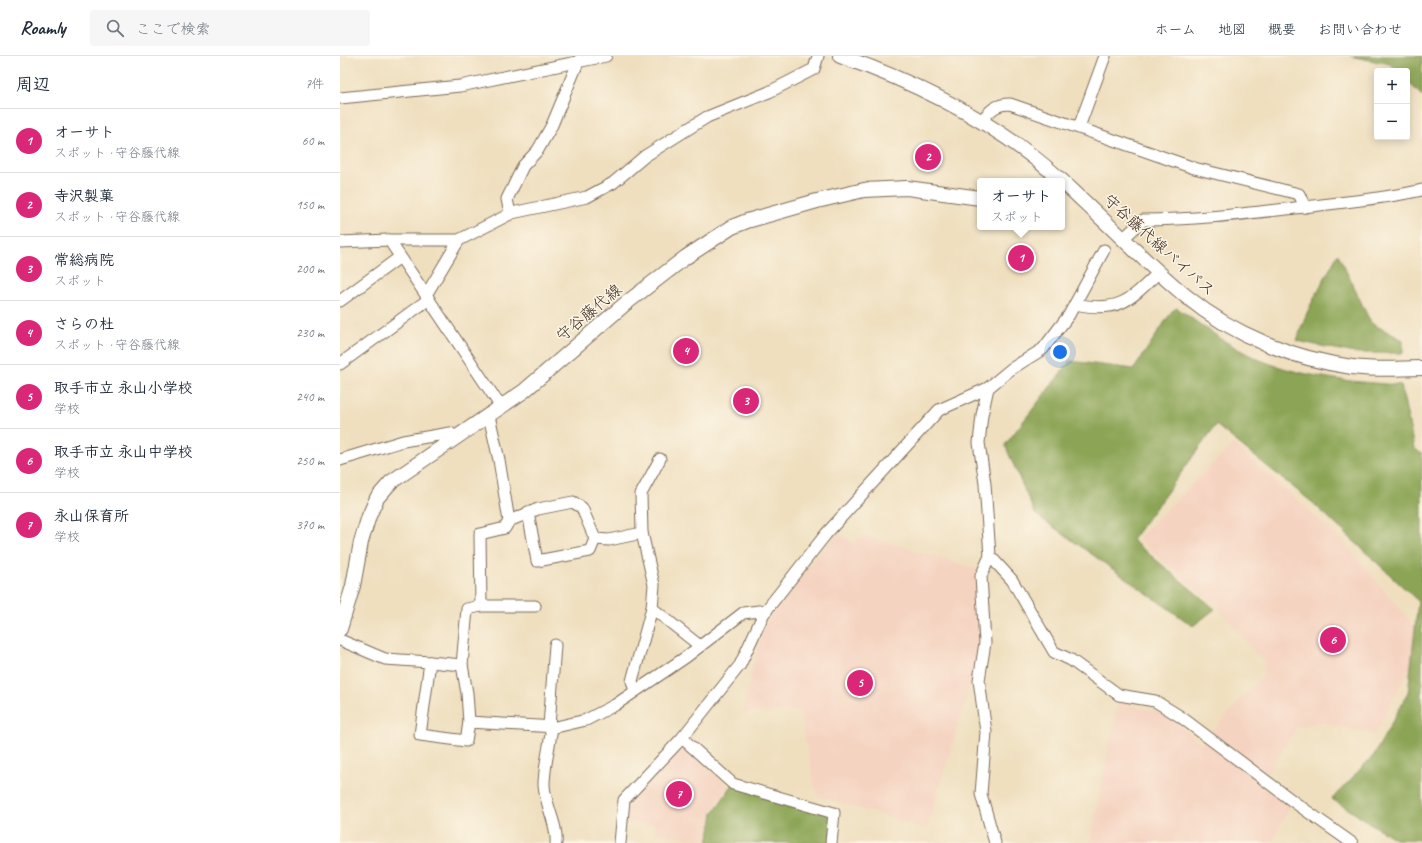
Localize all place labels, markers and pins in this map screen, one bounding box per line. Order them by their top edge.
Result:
pin: 2 [915,142,941,172]
pin: 1 [1008,243,1034,273]
pin: 4 [673,336,699,366]
pin: 3 [733,386,759,416]
pin: 6 [1320,625,1346,655]
pin: 5 [847,668,873,698]
pin: 7 [666,779,692,809]

